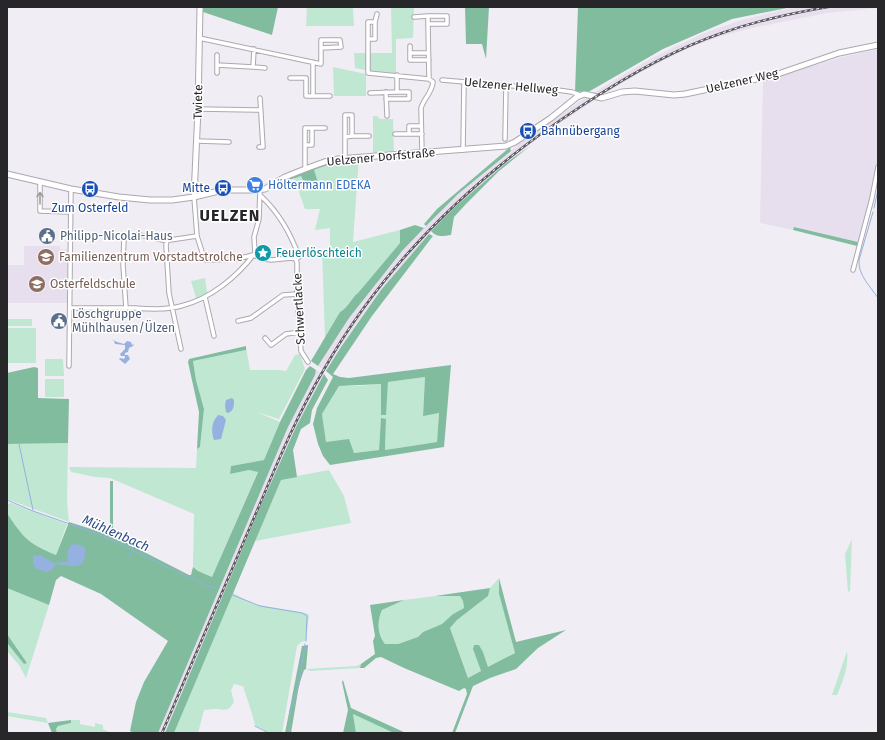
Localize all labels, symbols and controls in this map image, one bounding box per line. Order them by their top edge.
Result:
street label: Uelzener Weg [704,66,780,96]
street label: Uelzener Hellweg [463,75,559,97]
street label: Twiete [191,84,205,120]
bus stop icon: Bahnübergang [518,121,538,141]
place label: Bahnübergang [541,124,621,138]
street label: Uelzener Dorfstraße [326,145,436,169]
supermarket icon: Höltermann EDEKA [245,175,265,195]
bus stop icon: Mitte [213,178,233,198]
place label: Höltermann EDEKA [268,178,371,192]
bus stop icon: Zum Osterfeld [80,179,100,199]
place label: Mitte [182,181,210,195]
one-way arrow [36,192,44,205]
place label: Zum Osterfeld [52,201,128,215]
district label: UELZEN [200,206,260,225]
public building icon: Philipp-Nicolai-Haus [37,226,57,246]
place label: Philipp-Nicolai-Haus [60,229,173,243]
place icon: Feuerlöschteich [253,243,273,263]
place label: Feuerlöschteich [276,246,362,260]
school or university icon: Familienzentrum Vorstadtstrolche [36,247,56,267]
place label: Familienzentrum Vorstadtstrolche [59,250,243,264]
street label: Schwertlacke [290,273,308,345]
school or university icon: Osterfeldschule [27,274,47,294]
place label: Osterfeldschule [50,277,136,291]
place label: Löschgruppe Mühlhausen/Ülzen [72,307,175,335]
public building icon: Löschgruppe Mühlhausen/Ülzen [49,311,69,331]
water label: Mühlenbach [80,512,152,554]

